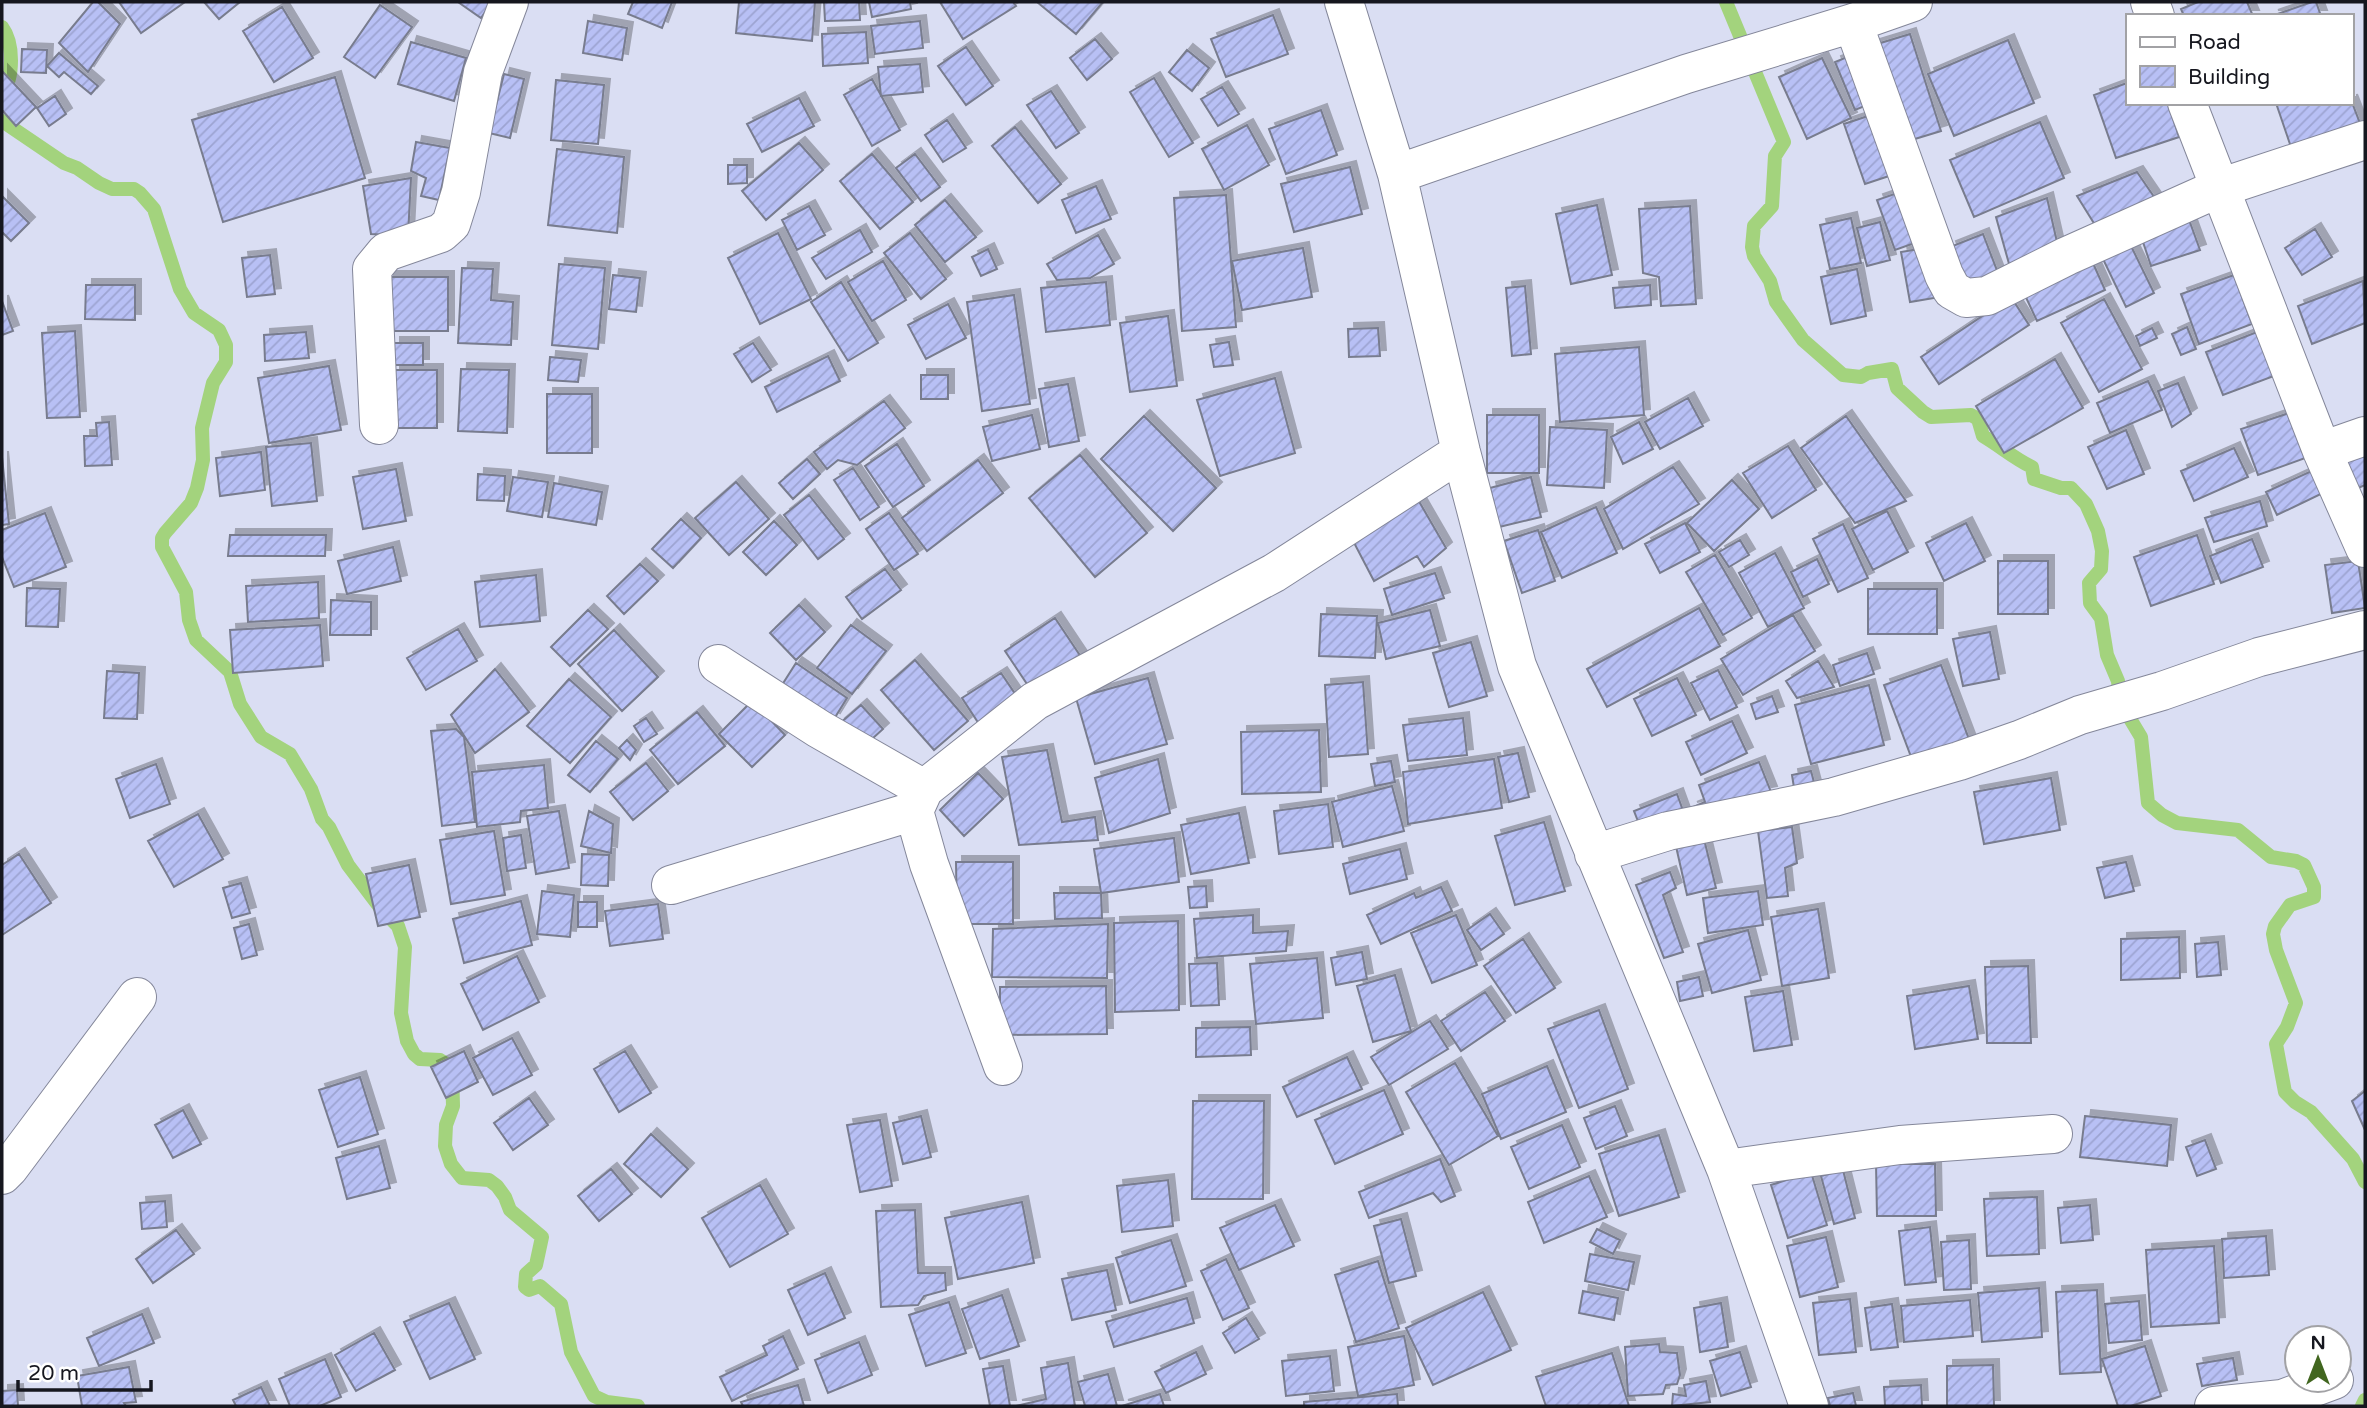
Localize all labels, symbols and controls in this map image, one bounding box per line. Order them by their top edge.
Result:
legend [2126,14,2353,105]
text: Road [2188,30,2241,55]
text: Building [2188,65,2270,90]
north arrow [2283,1324,2353,1394]
text: N [2310,1332,2326,1354]
scale bar [18,1348,150,1392]
text: 20 m [28,1361,79,1386]

